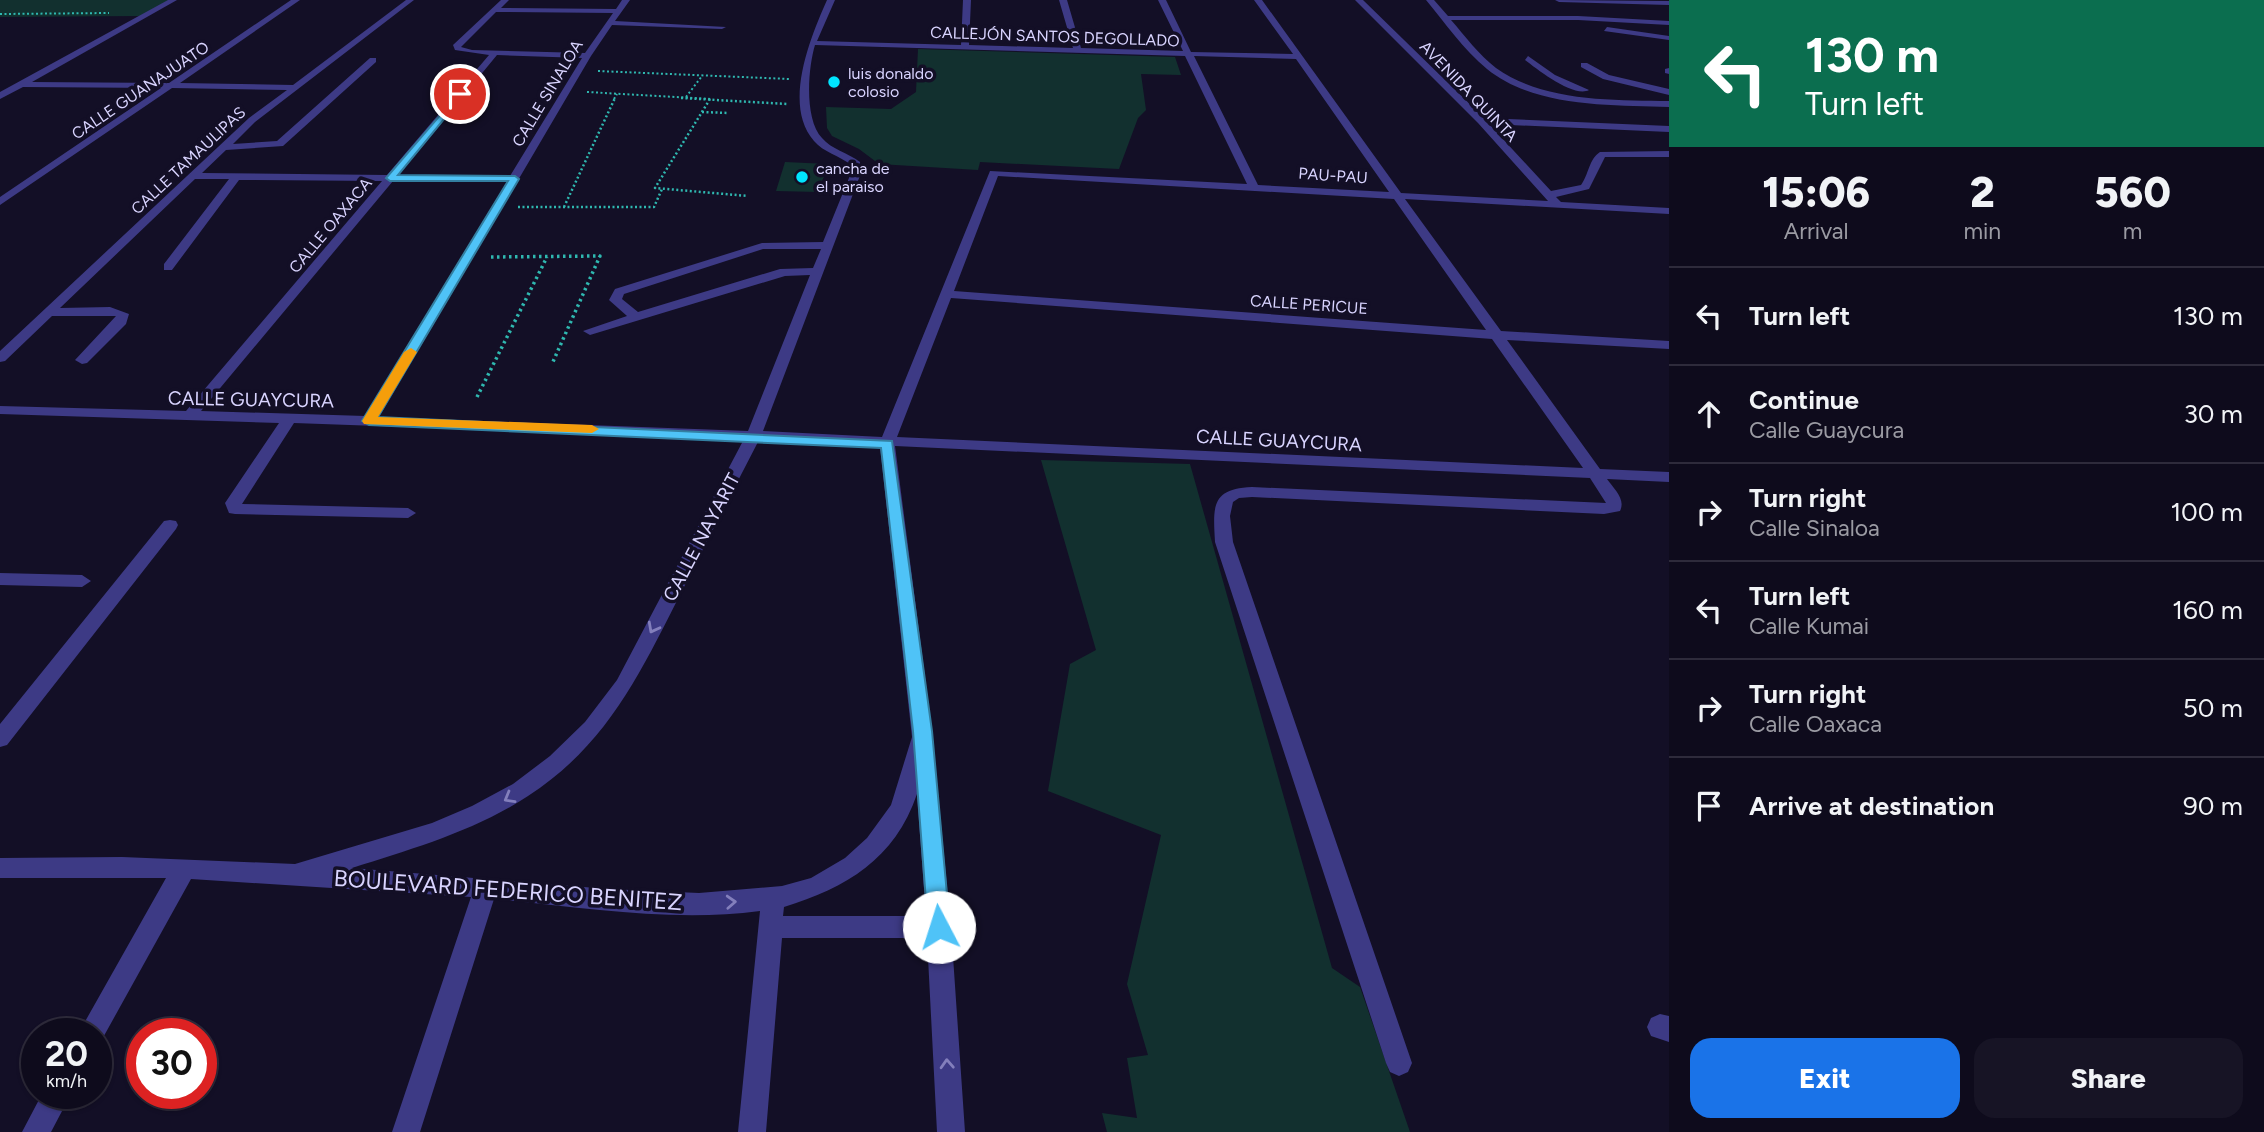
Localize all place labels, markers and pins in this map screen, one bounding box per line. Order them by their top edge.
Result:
pin [430,64,490,124]
place label: luis donaldo colosio [848,64,934,101]
marker: luis donaldo colosio [826,74,842,90]
place label: cancha de el paraiso [816,159,890,196]
marker: cancha de el paraiso [794,169,810,185]

